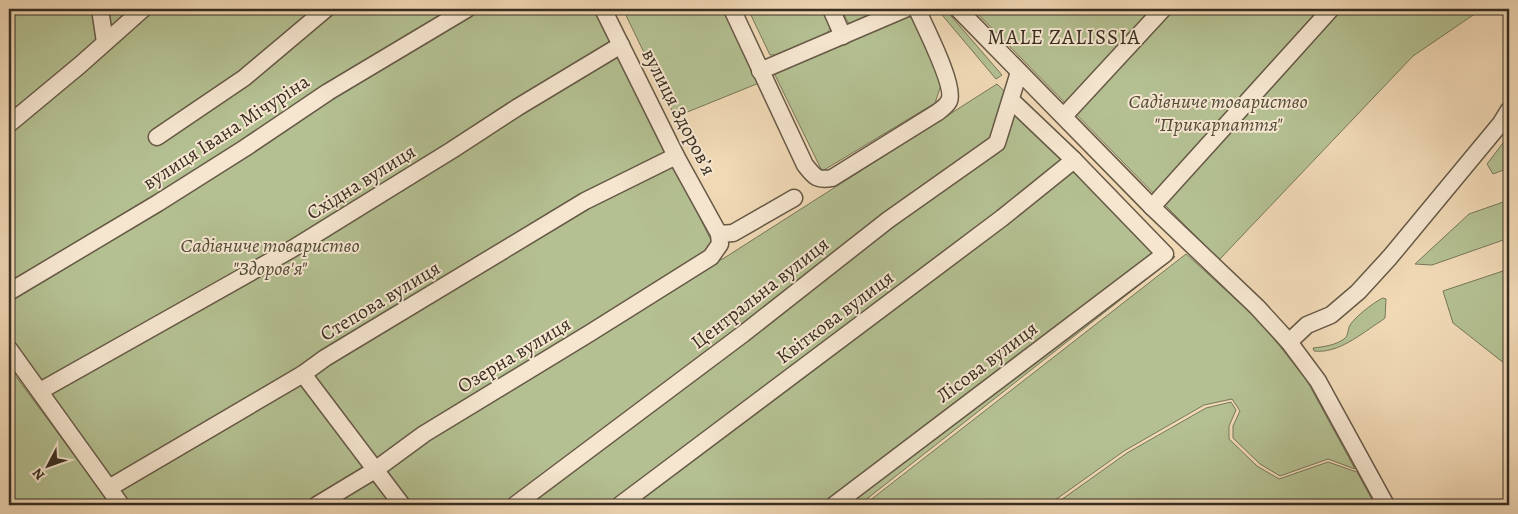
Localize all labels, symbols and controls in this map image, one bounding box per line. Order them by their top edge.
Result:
district label: MALE ZALISSIA [987,23,1141,51]
street label: вулиця Здоровʼя [635,44,723,180]
street label: вулиця Івана Мічуріна [137,68,315,196]
park label: Садівниче товариство "Прикарпаття" [1128,88,1308,138]
street label: Східна вулиця [301,138,421,226]
street label: Центральна вулиця [685,231,835,355]
park label: Садівниче товариство "Здоров'я" [180,232,360,282]
street label: Степова вулиця [315,254,445,348]
street label: Квіткова вулиця [771,264,899,370]
street label: Озерна вулиця [452,310,576,400]
street label: Лісова вулиця [931,315,1043,409]
north arrow [22,442,72,492]
text: N [28,464,49,484]

